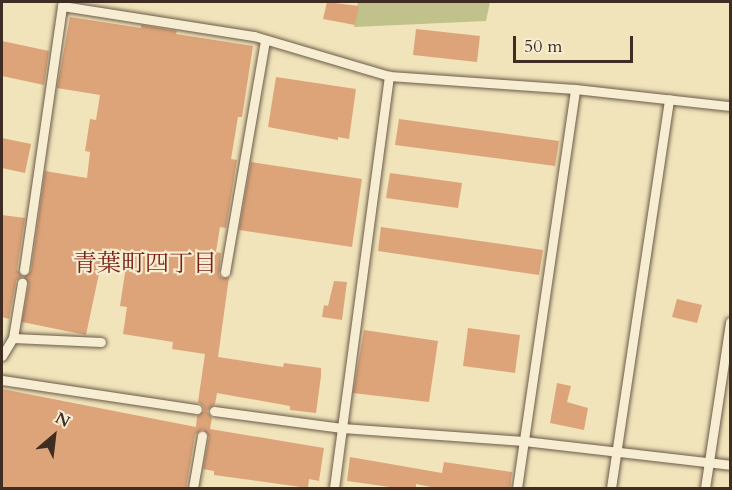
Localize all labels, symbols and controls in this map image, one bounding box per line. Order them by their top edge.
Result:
scale bar [516,24,636,62]
text: 50 m [524,34,563,59]
district label: 青葉町四丁目 [73,250,217,278]
north arrow [24,406,84,466]
text: N [51,407,74,433]

